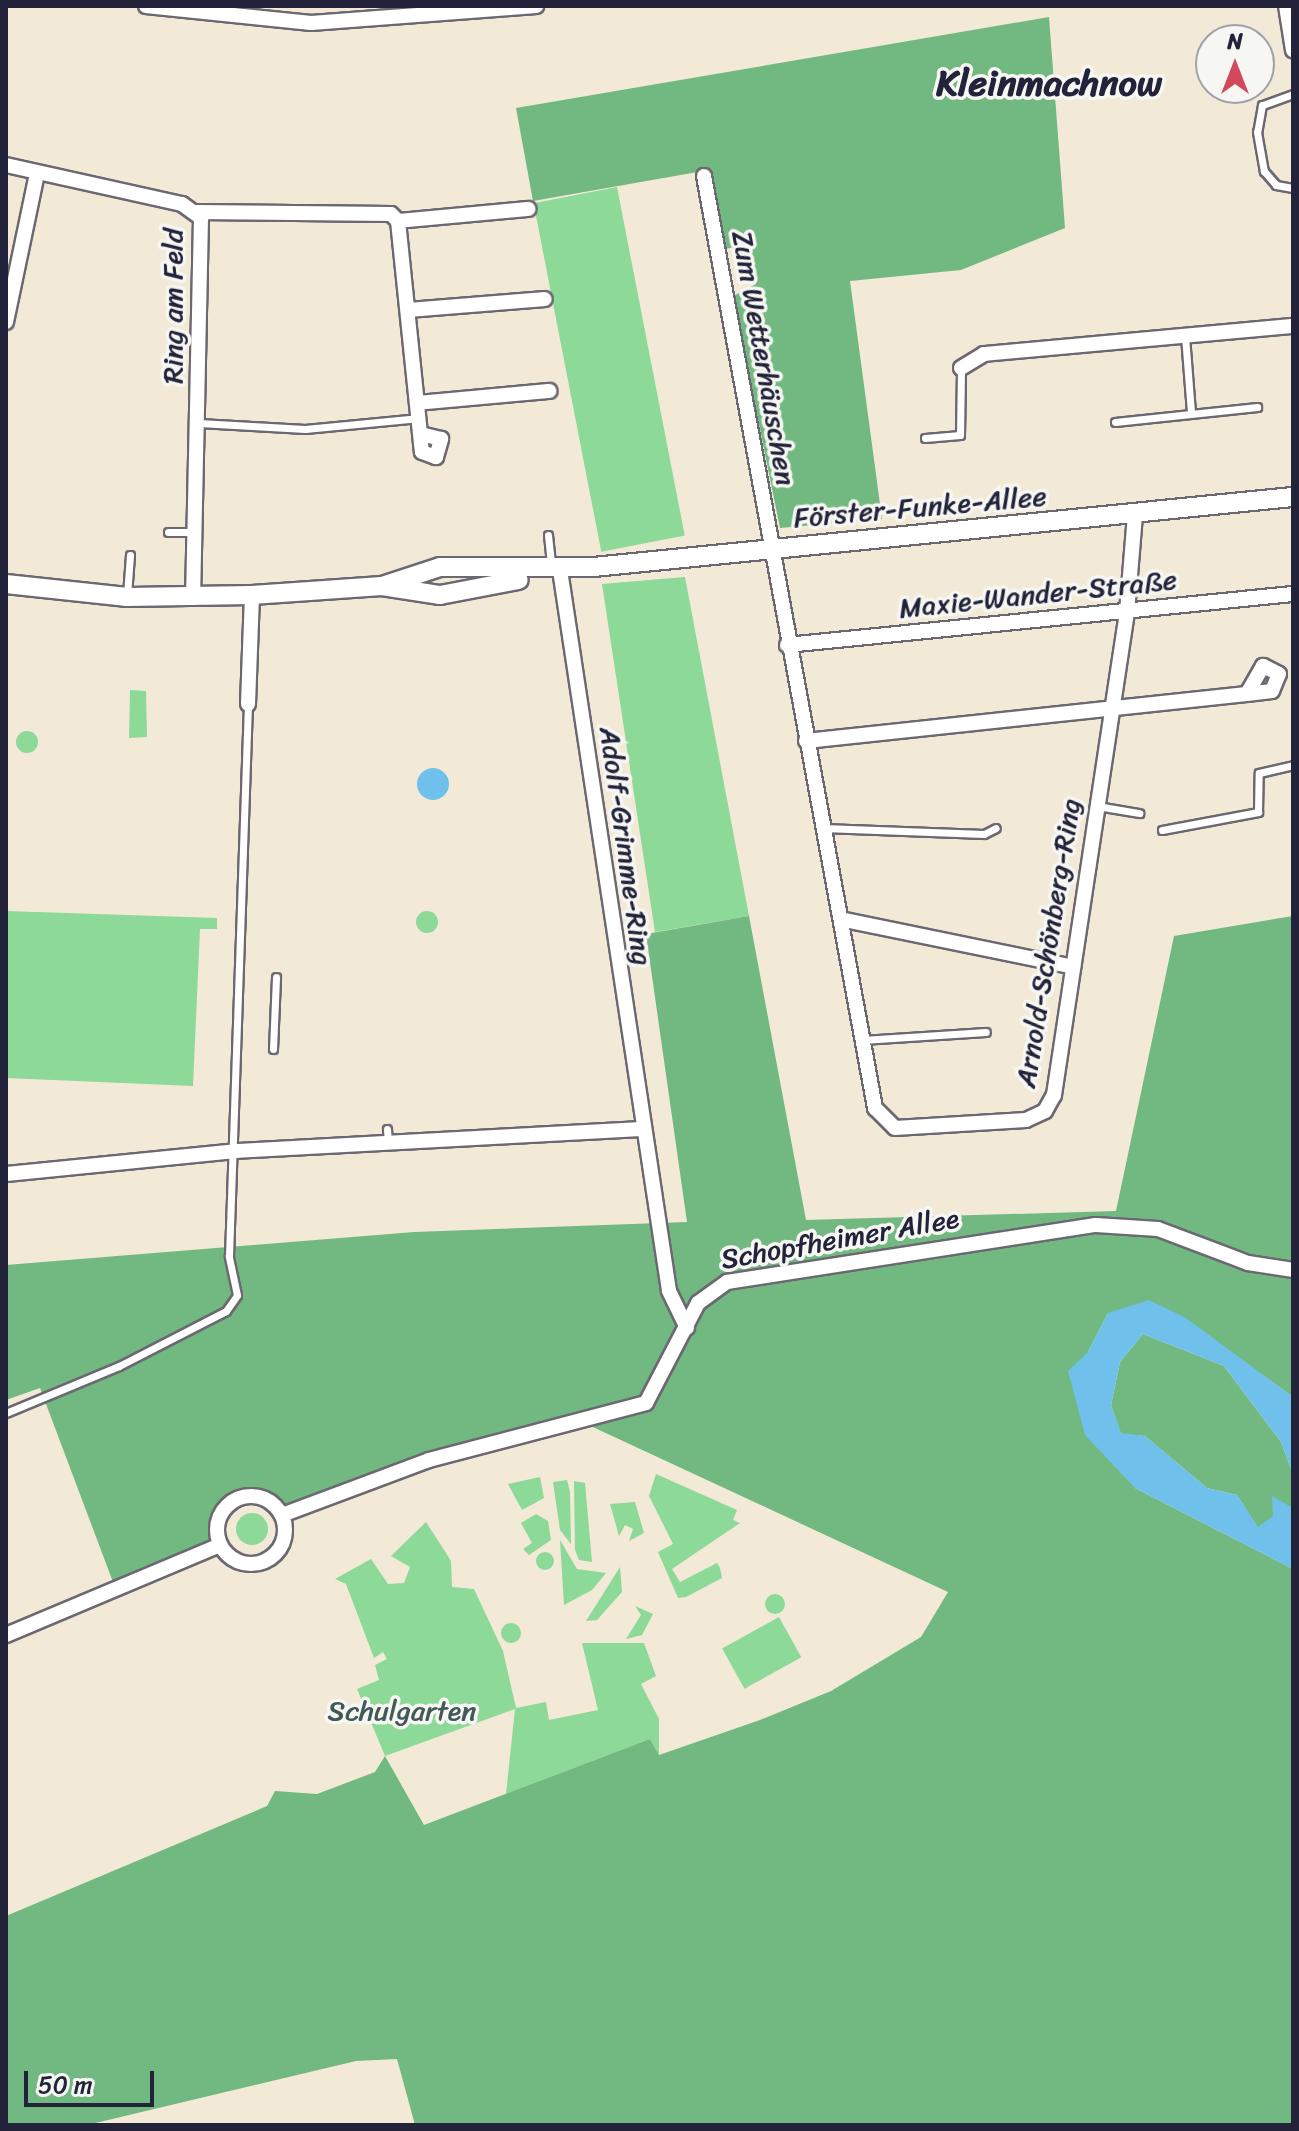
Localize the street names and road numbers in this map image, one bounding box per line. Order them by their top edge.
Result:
street label: Ring am Feld [156,228,190,384]
street label: Zum Wetterhäuschen [725,228,803,488]
street label: Förster-Funke-Allee [792,479,1048,535]
street label: Maxie-Wander-Straße [897,563,1179,625]
street label: Adolf-Grimme-Ring [593,725,659,967]
street label: Arnold-Schönberg-Ring [1009,796,1087,1090]
street label: Schopfheimer Allee [718,1201,962,1277]

